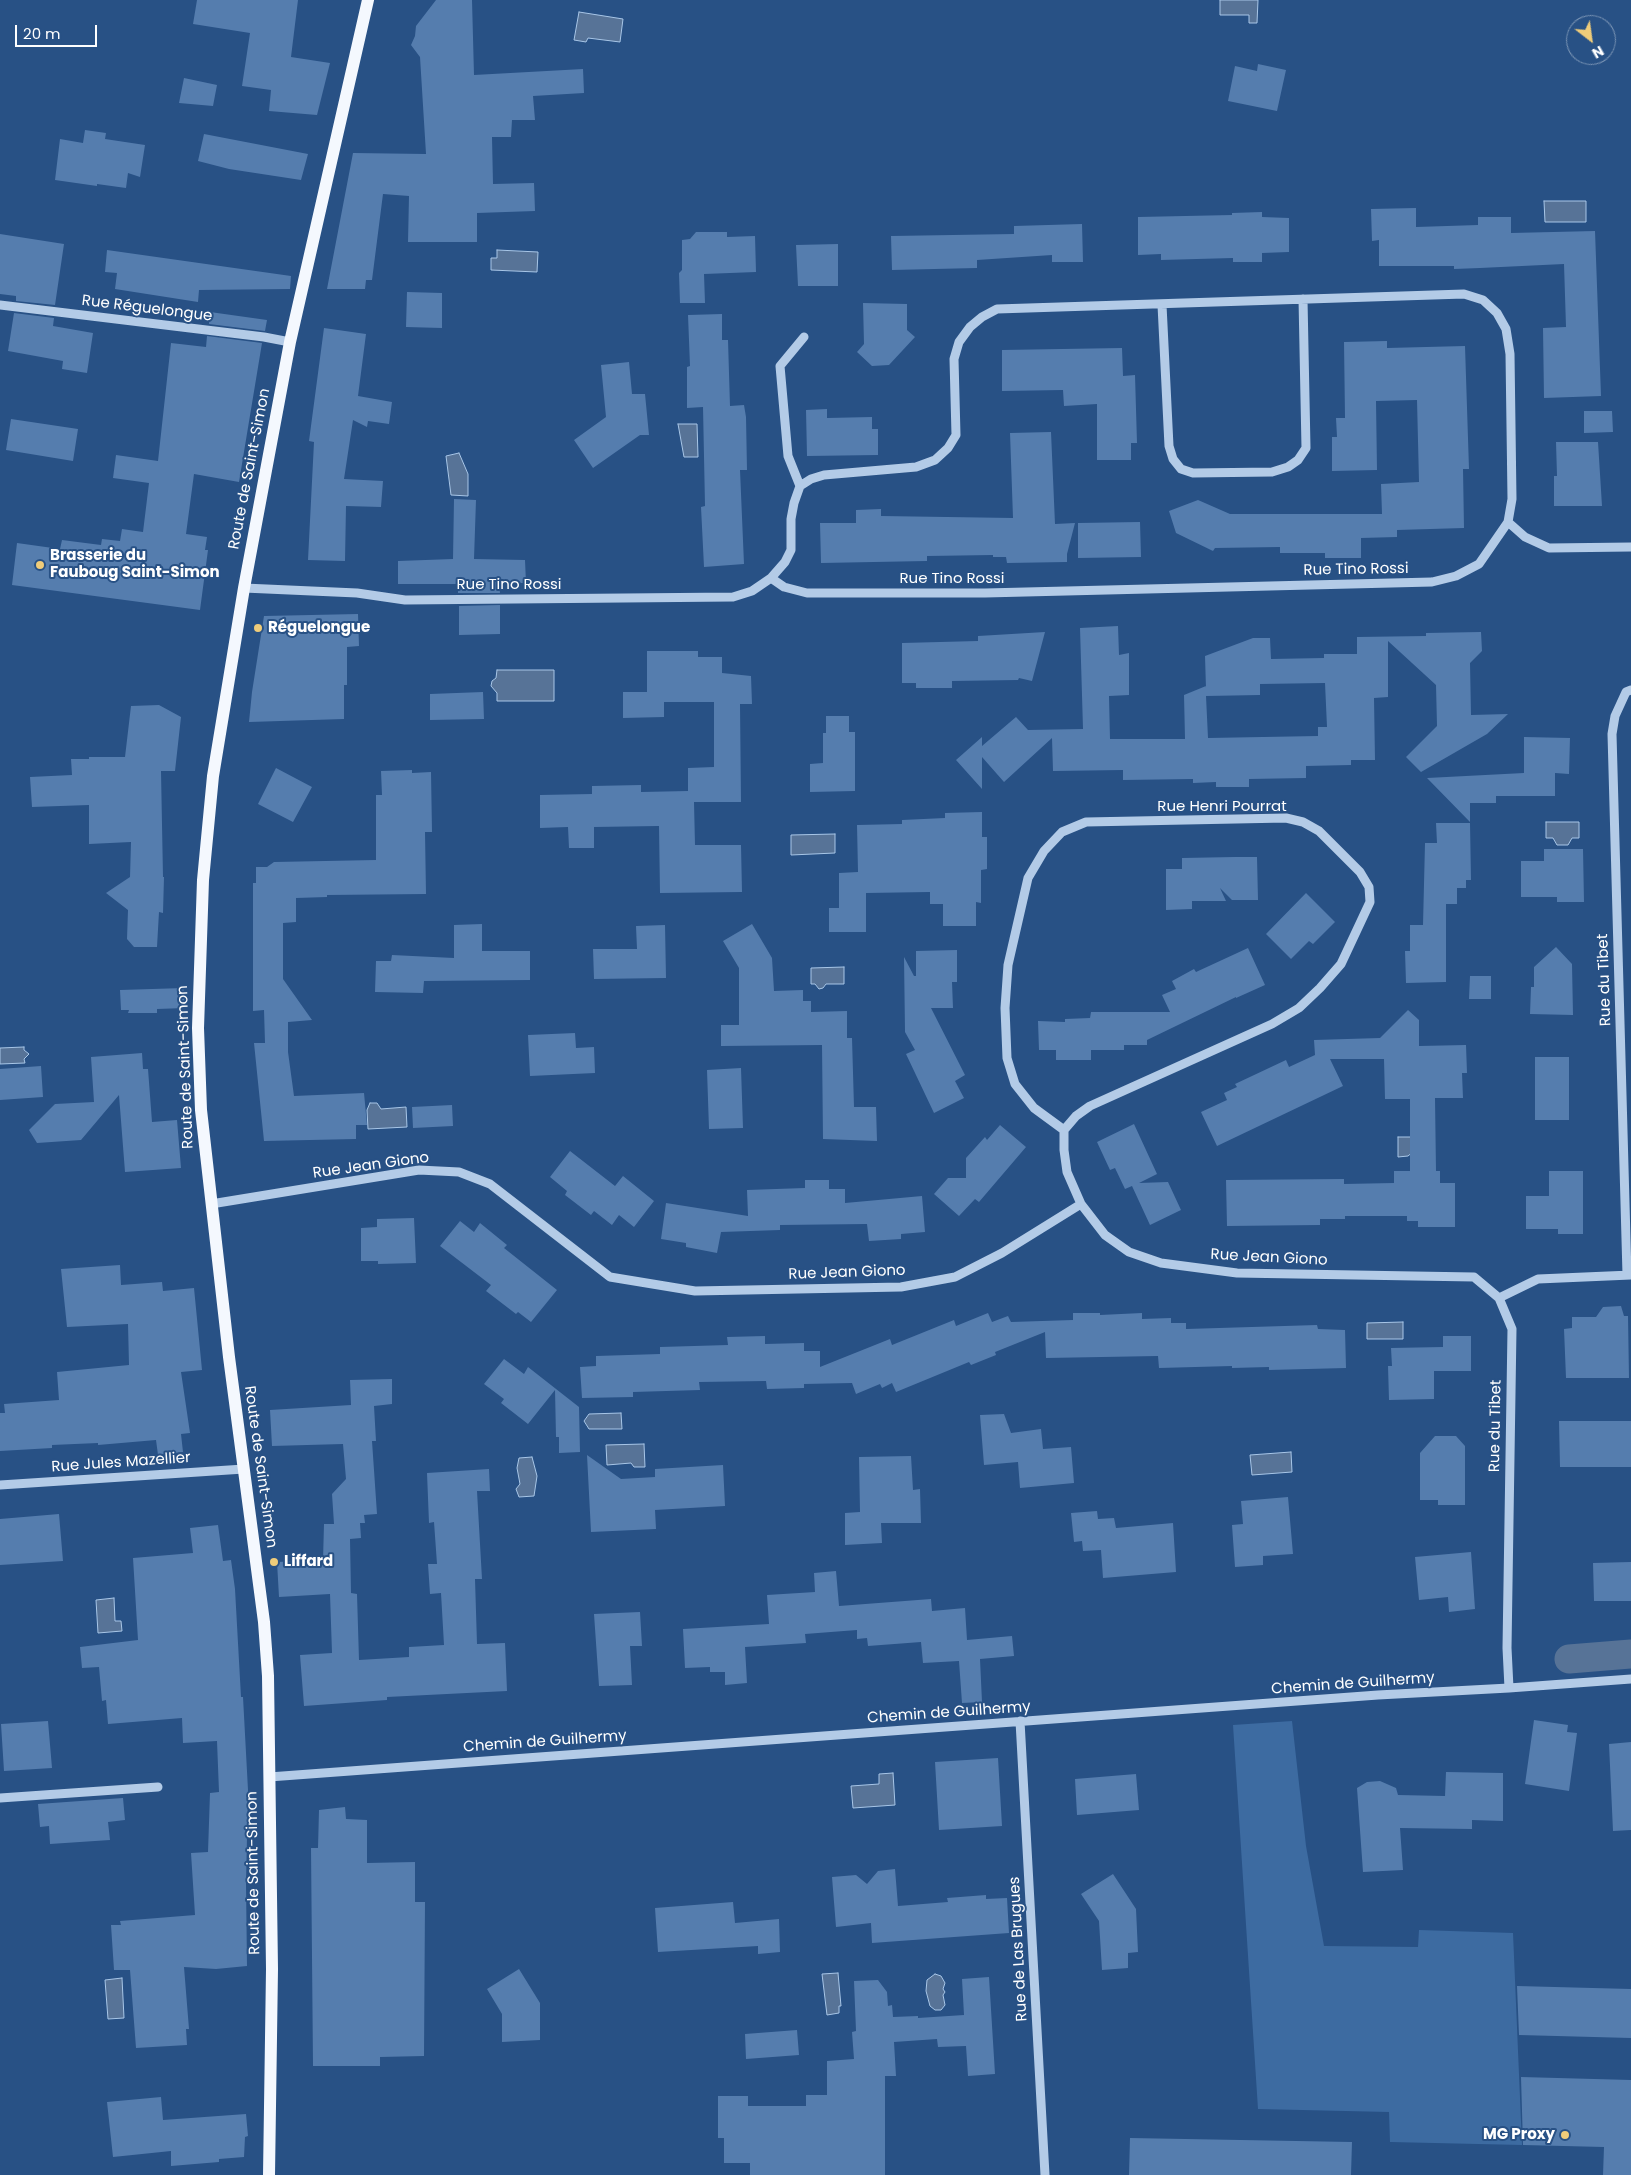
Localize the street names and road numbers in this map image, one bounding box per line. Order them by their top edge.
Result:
street label: Rue Réguelongue [81,292,213,326]
street label: Route de Saint-Simon [226,387,274,551]
street label: Rue Tino Rossi [1303,560,1409,580]
street label: Rue Tino Rossi [899,570,1005,588]
street label: Rue Tino Rossi [456,576,562,594]
street label: Rue Henri Pourrat [1157,798,1287,816]
street label: Rue du Tibet [1594,933,1616,1027]
street label: Route de Saint-Simon [174,985,198,1149]
street label: Rue Jean Giono [312,1149,430,1183]
street label: Rue Jean Giono [1210,1246,1328,1270]
street label: Rue Jean Giono [788,1262,906,1284]
street label: Rue du Tibet [1486,1380,1506,1472]
street label: Route de Saint-Simon [240,1385,280,1549]
street label: Rue Jules Mazellier [51,1449,191,1477]
street label: Chemin de Guilhermy [1271,1669,1435,1699]
street label: Chemin de Guilhermy [867,1698,1031,1728]
street label: Chemin de Guilhermy [463,1727,627,1757]
street label: Route de Saint-Simon [244,1791,264,1955]
street label: Rue de Las Brugues [1006,1876,1032,2022]

